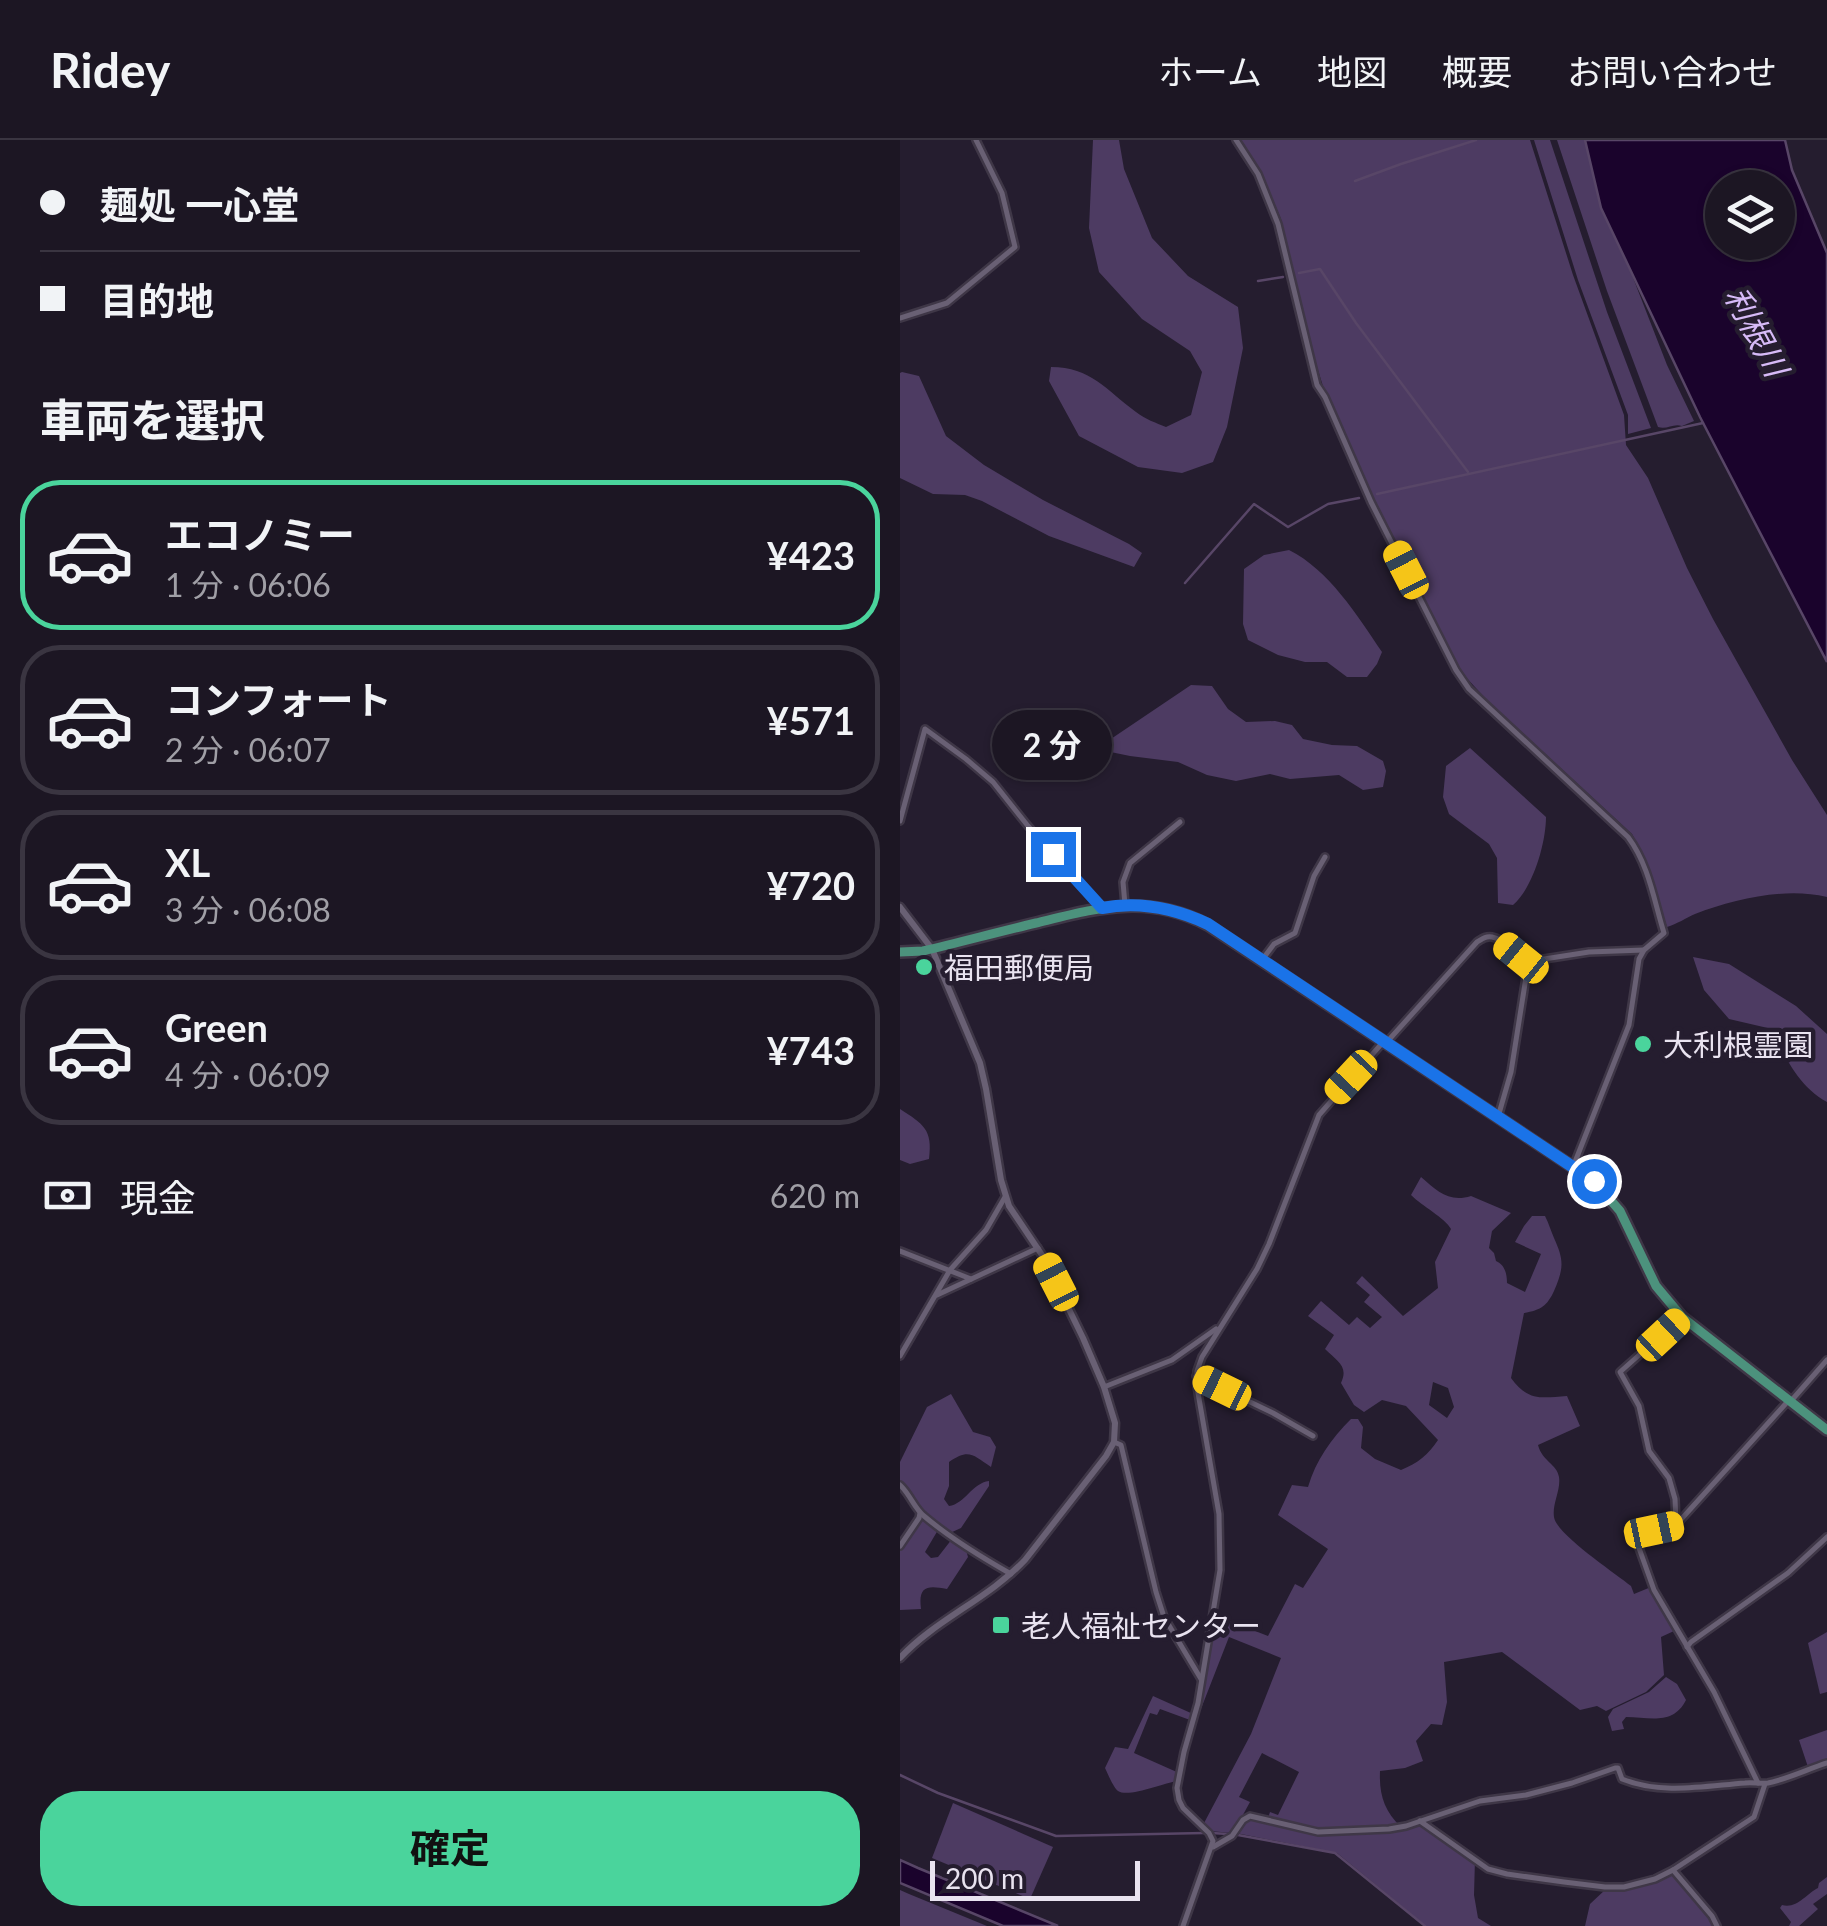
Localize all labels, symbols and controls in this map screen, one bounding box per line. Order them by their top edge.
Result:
text: Ridey [50,41,170,98]
text: ホーム [1158,50,1262,92]
text: 地図 [1317,50,1387,92]
text: 概要 [1442,50,1512,92]
text: お問い合わせ [1567,50,1777,92]
map controls [1705,170,1795,260]
button: layers [1705,170,1795,260]
text: 麺処 一心堂 [100,181,299,227]
text: 目的地 [100,277,214,323]
water label: 利根川 [1717,279,1798,385]
text: 車両を選択 [40,393,265,447]
icon: car [45,510,135,600]
text: エコノミー [165,511,355,557]
text: ¥423 [767,532,855,578]
car [1379,536,1433,604]
text: 1 分 · 06:06 [165,565,331,604]
icon: car [45,675,135,765]
text: コンフォート [165,676,392,722]
text: ¥571 [767,697,855,743]
callout: 2 分 [993,709,1113,779]
text: 2 分 [1023,725,1081,764]
text: 2 分 · 06:07 [165,730,331,769]
route end [1031,832,1076,877]
text: XL [165,839,210,885]
icon: car [45,840,135,930]
text: ¥720 [767,862,855,908]
text: 3 分 · 06:08 [165,890,331,929]
car [1488,927,1554,989]
place label: 福田郵便局 [944,949,1094,985]
marker: 福田郵便局 [913,956,935,978]
text: Green [165,1004,268,1050]
icon: car [45,1005,135,1095]
place label: 大利根霊園 [1663,1026,1813,1062]
text: ¥743 [767,1027,855,1073]
marker: 大利根霊園 [1632,1033,1654,1055]
car [1320,1045,1382,1109]
text: 4 分 · 06:09 [165,1055,331,1094]
route start [1572,1159,1617,1204]
icon: cash [40,1168,95,1223]
text: 現金 [120,1174,196,1220]
text: 620 m [770,1176,860,1215]
car [1029,1248,1083,1316]
car [1631,1304,1695,1366]
car [1188,1361,1256,1415]
car [1622,1509,1686,1551]
place label: 老人福祉センター [1021,1607,1261,1643]
marker: 老人福祉センター [990,1614,1012,1636]
button: 確定 [40,1791,860,1906]
scale bar [930,1856,1140,1900]
text: 200 m [945,1861,1024,1895]

